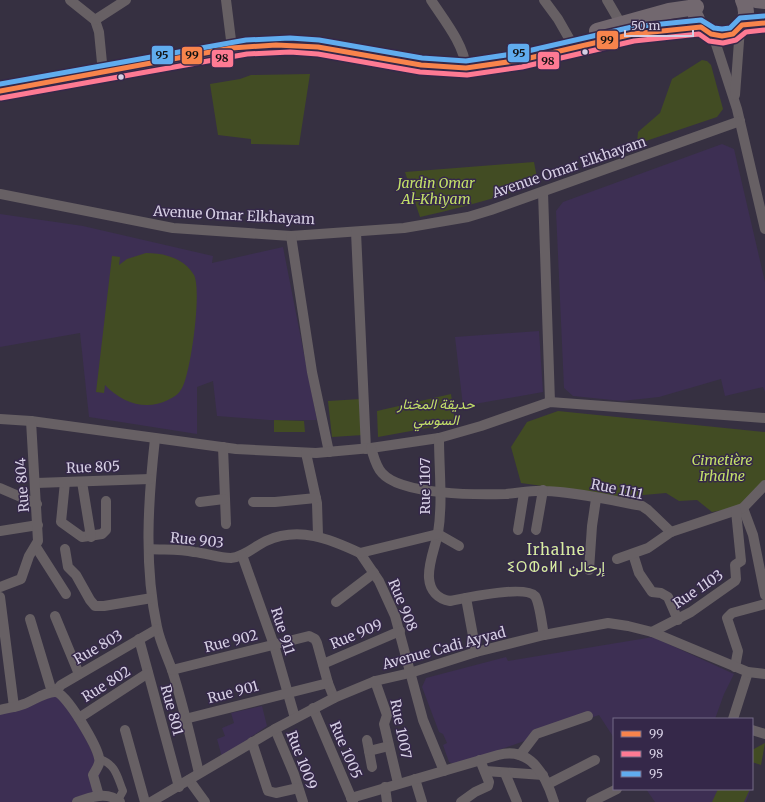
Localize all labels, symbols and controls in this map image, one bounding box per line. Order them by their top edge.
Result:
scale bar [625,12,693,38]
text: 50 m [631,18,660,33]
line badge: 99 [596,30,619,50]
text: 99 [600,33,614,47]
line badge: 95 [507,43,530,63]
line badge: 95 [151,45,174,65]
line badge: 99 [181,46,203,65]
text: 95 [512,46,526,60]
unlabelled marker [580,47,590,57]
text: 95 [155,48,169,62]
text: 99 [185,48,199,62]
line badge: 98 [211,49,234,68]
text: 98 [215,51,229,65]
line badge: 98 [537,51,560,70]
text: 98 [541,54,555,68]
unlabelled marker [116,72,126,82]
street label: Avenue Omar Elkhayam [489,132,649,202]
park label: Jardin Omar Al-Khiyam [395,174,475,208]
street label: Avenue Omar Elkhayam [152,202,315,228]
park label: حديقة المختار السوسي [396,395,475,432]
park label: Cimetière Irhalne [692,451,753,485]
street label: Rue 804 [11,457,33,513]
street label: Rue 805 [66,457,120,477]
street label: Rue 1107 [416,457,434,515]
street label: Rue 1111 [589,475,645,503]
street label: Rue 903 [169,528,225,552]
district label: Irhalne ⵉⵔⵀⴰⵍⵏ إرحالن [507,540,606,577]
street label: Rue 1103 [669,566,727,612]
street label: Rue 908 [384,576,422,634]
street label: Rue 911 [267,605,299,657]
street label: Rue 909 [327,615,385,653]
street label: Avenue Cadi Ayyad [379,623,508,673]
street label: Rue 803 [70,626,126,668]
street label: Rue 902 [202,626,260,656]
street label: Rue 802 [78,662,134,706]
street label: Rue 901 [205,677,261,707]
street label: Rue 801 [157,683,187,737]
street label: Rue 1007 [386,698,416,760]
legend [613,718,753,790]
street label: Rue 1005 [326,719,366,781]
text: 99 [649,726,664,741]
street label: Rue 1009 [283,728,321,792]
text: 98 [649,746,663,761]
text: 95 [649,766,663,781]

